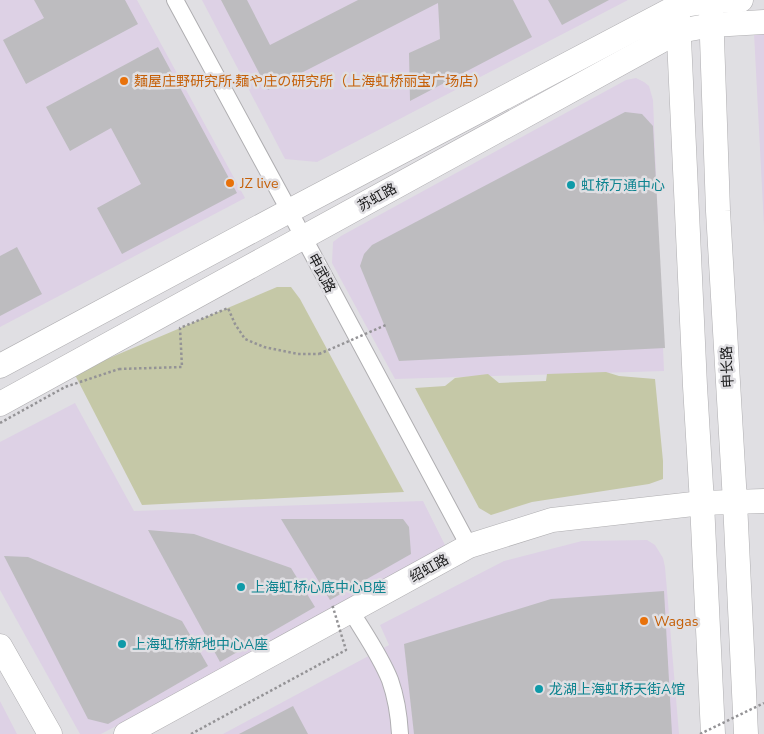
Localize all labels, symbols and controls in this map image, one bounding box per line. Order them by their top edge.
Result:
place label: 麺屋庄野研究所·麺や庄の研究所（上海虹桥丽宝广场店） [134,72,487,91]
marker: 麺屋庄野研究所·麺や庄の研究所（上海虹桥丽宝广场店） [118,75,130,87]
place label: JZ live [239,174,278,193]
place label: 虹桥万通中心 [581,176,665,195]
marker: JZ live [224,177,236,189]
street label: 苏虹路 [354,179,400,216]
marker: 虹桥万通中心 [565,179,577,191]
street label: 申武路 [303,250,340,296]
street label: 申长路 [717,346,738,388]
street label: 绍虹路 [406,550,452,587]
place label: 上海虹桥心底中心B座 [251,578,386,597]
marker: 上海虹桥心底中心B座 [235,581,247,593]
place label: Wagas [654,612,699,631]
marker: Wagas [638,615,650,627]
place label: 上海虹桥新地中心A座 [132,635,268,654]
marker: 上海虹桥新地中心A座 [116,638,128,650]
place label: 龙湖上海虹桥天街A馆 [549,680,685,699]
marker: 龙湖上海虹桥天街A馆 [533,683,545,695]

